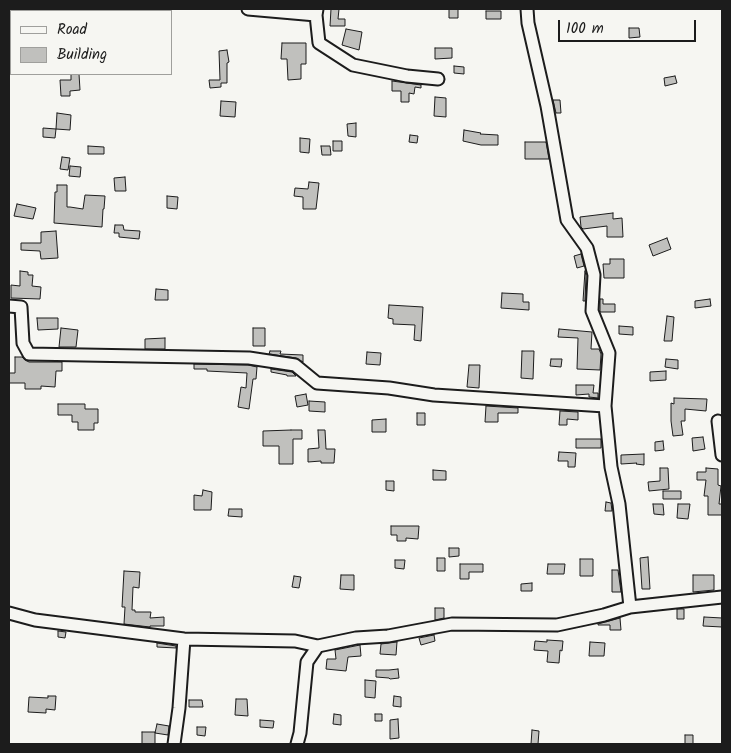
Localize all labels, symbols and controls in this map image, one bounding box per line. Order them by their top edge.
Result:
legend [10,10,172,75]
scale bar [561,10,698,42]
text: 100 m [566,17,604,41]
text: Road [57,18,87,42]
text: Building [57,43,107,67]

